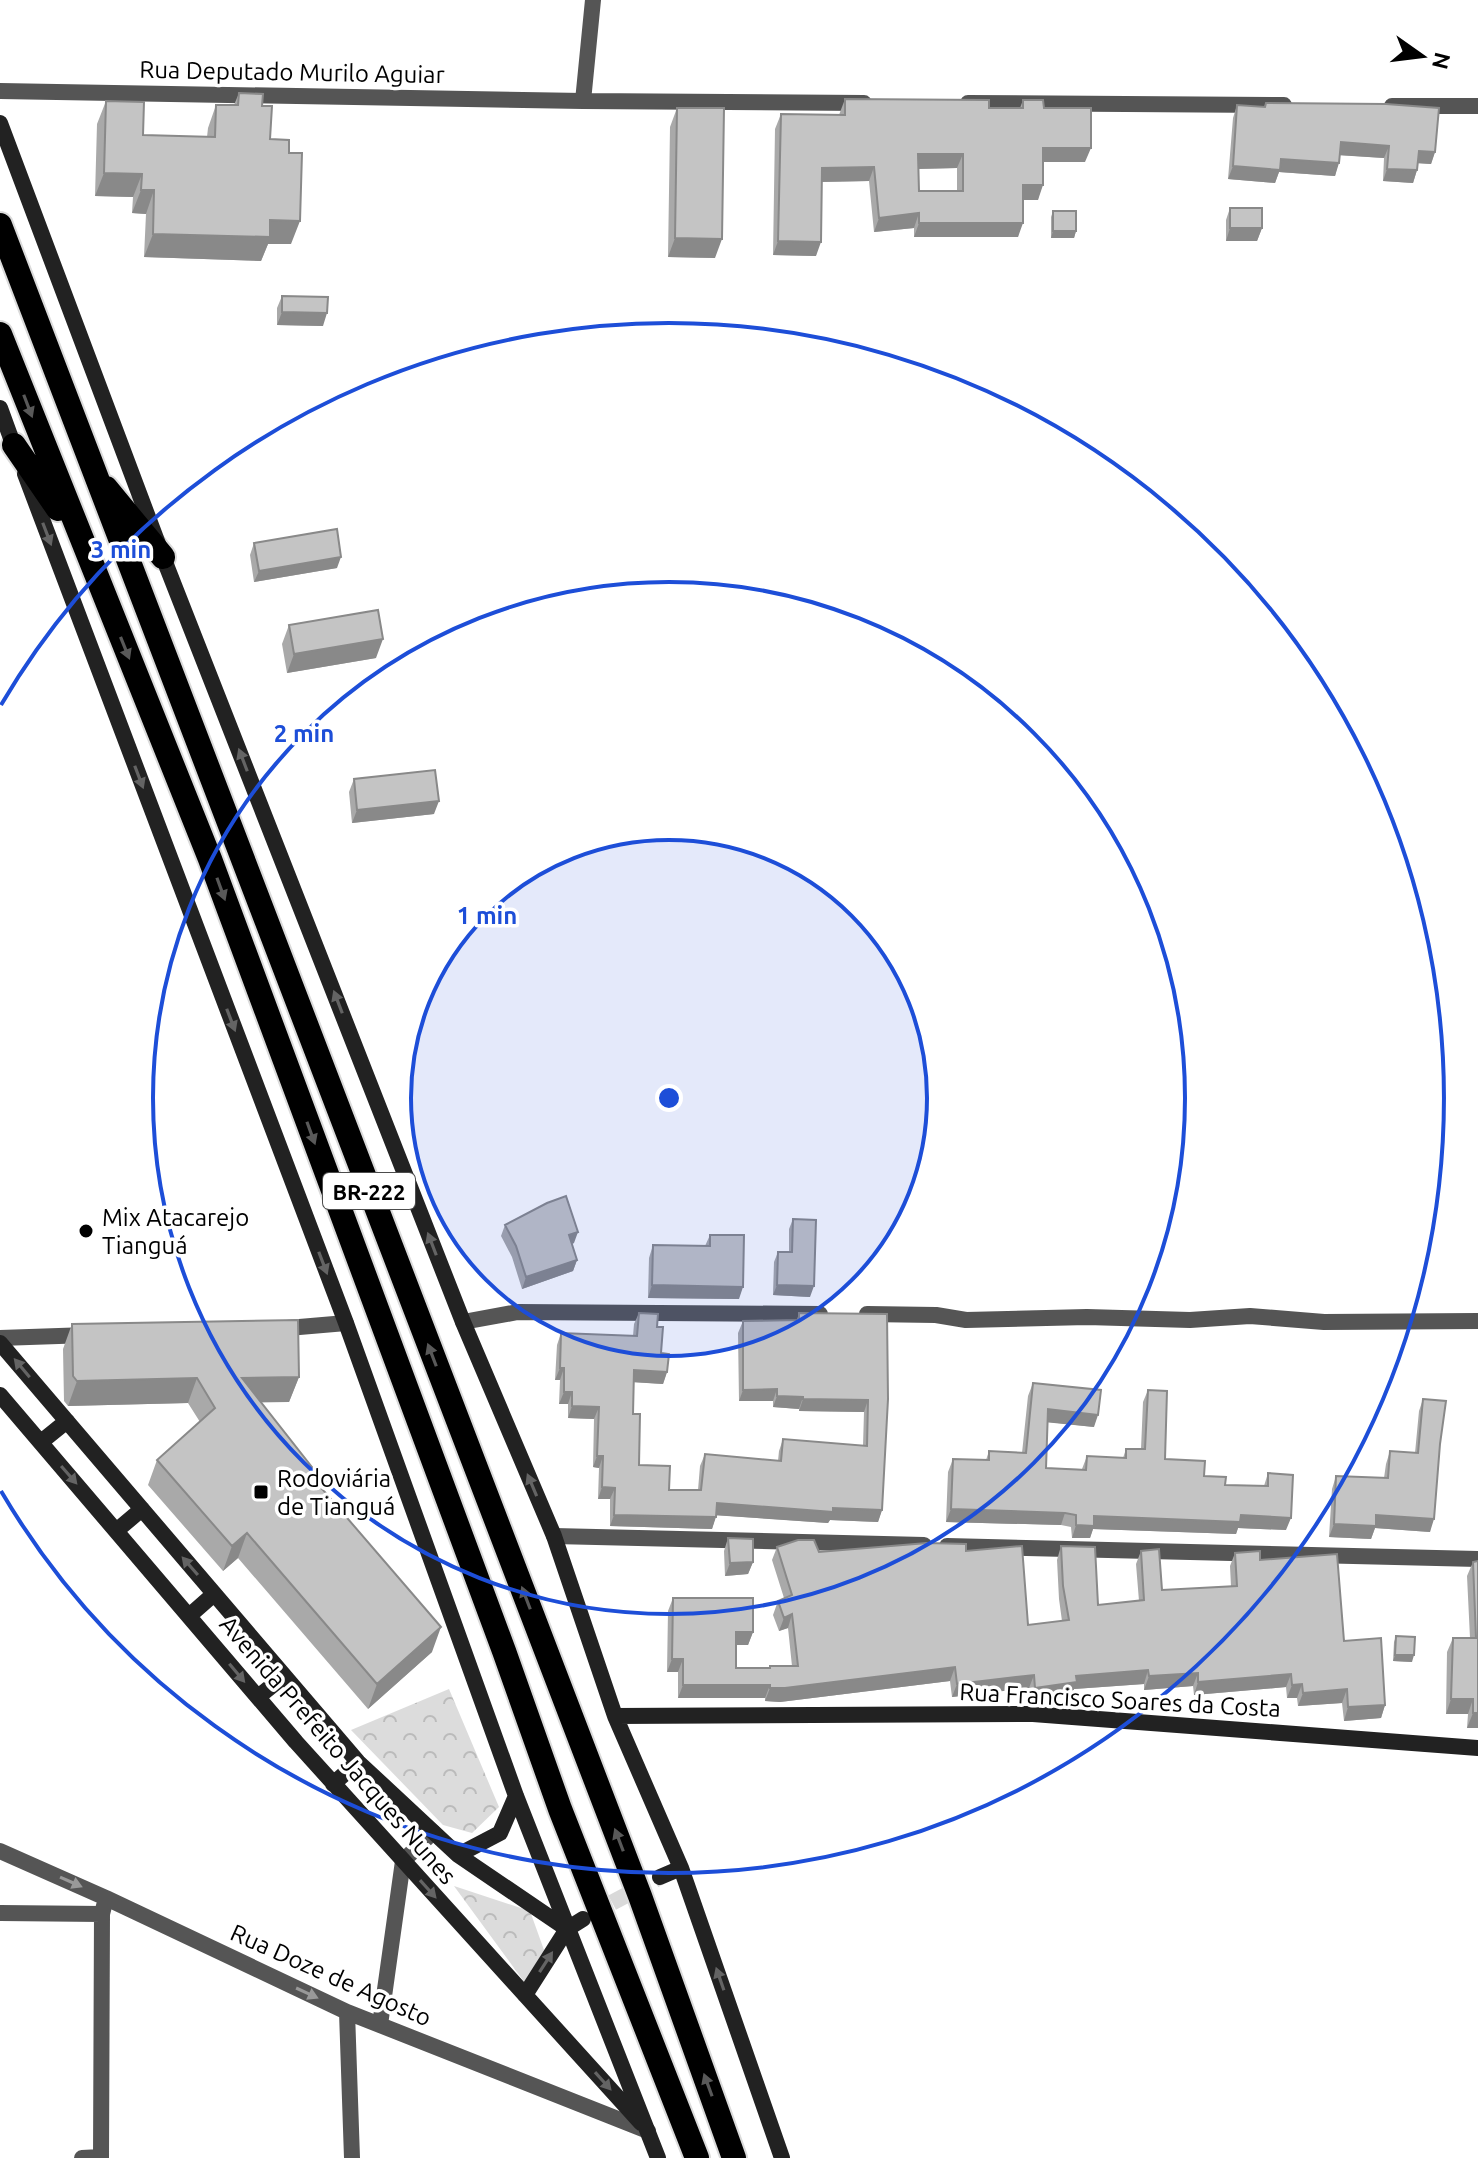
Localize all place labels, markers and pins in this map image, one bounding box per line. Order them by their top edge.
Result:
centre of rings [655,1084,683,1112]
place label: Mix Atacarejo Tianguá [102,1204,249,1259]
marker: Mix Atacarejo Tianguá [77,1222,95,1240]
place label: Rodoviária de Tianguá [277,1465,395,1520]
marker: Rodoviária de Tianguá [252,1483,270,1501]

